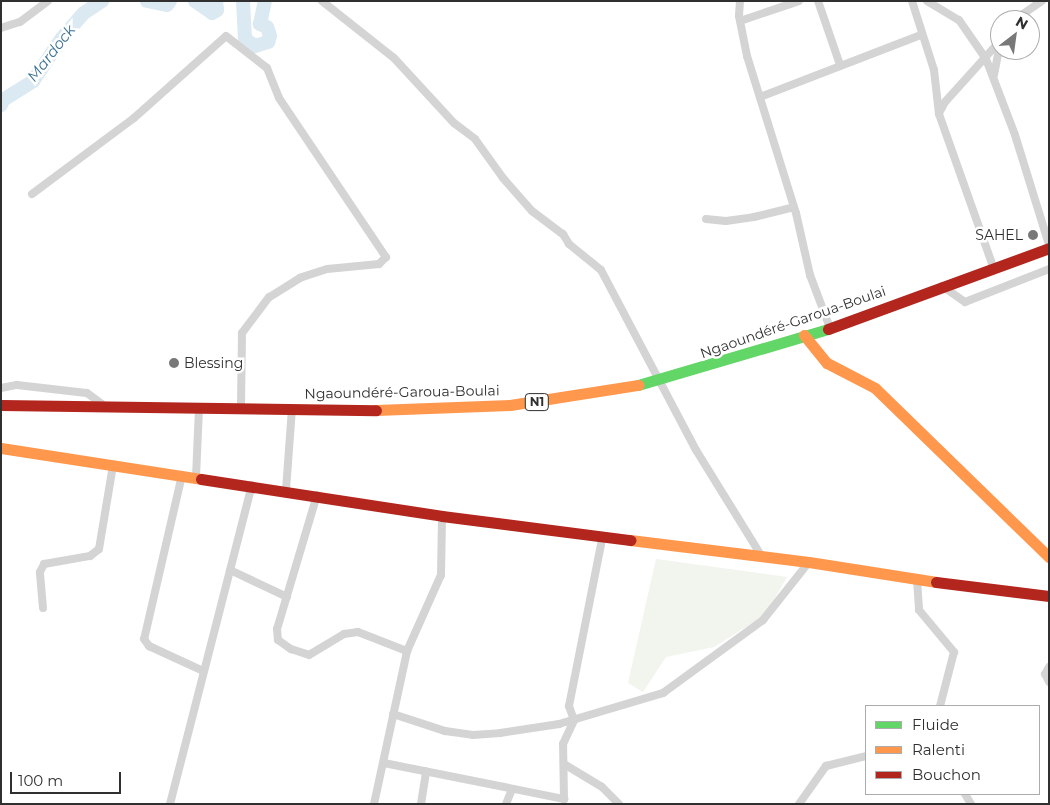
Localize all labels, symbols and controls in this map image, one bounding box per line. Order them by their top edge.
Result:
north arrow [990,10,1040,60]
text: N [1013,12,1031,33]
water label: Mardock [23,21,79,85]
place label: SAHEL [975,227,1023,243]
marker: SAHEL [1027,229,1039,241]
street label: Ngaoundéré-Garoua-Boulai [698,282,888,362]
place label: Blessing [184,355,243,371]
marker: Blessing [168,357,180,369]
street label: Ngaoundéré-Garoua-Boulai [304,382,500,402]
road number: N1 [524,392,550,412]
legend [865,705,1040,795]
text: Fluide [912,715,959,734]
text: Ralenti [912,740,965,759]
scale bar [12,762,124,794]
text: Bouchon [912,765,981,784]
text: 100 m [18,771,63,790]

